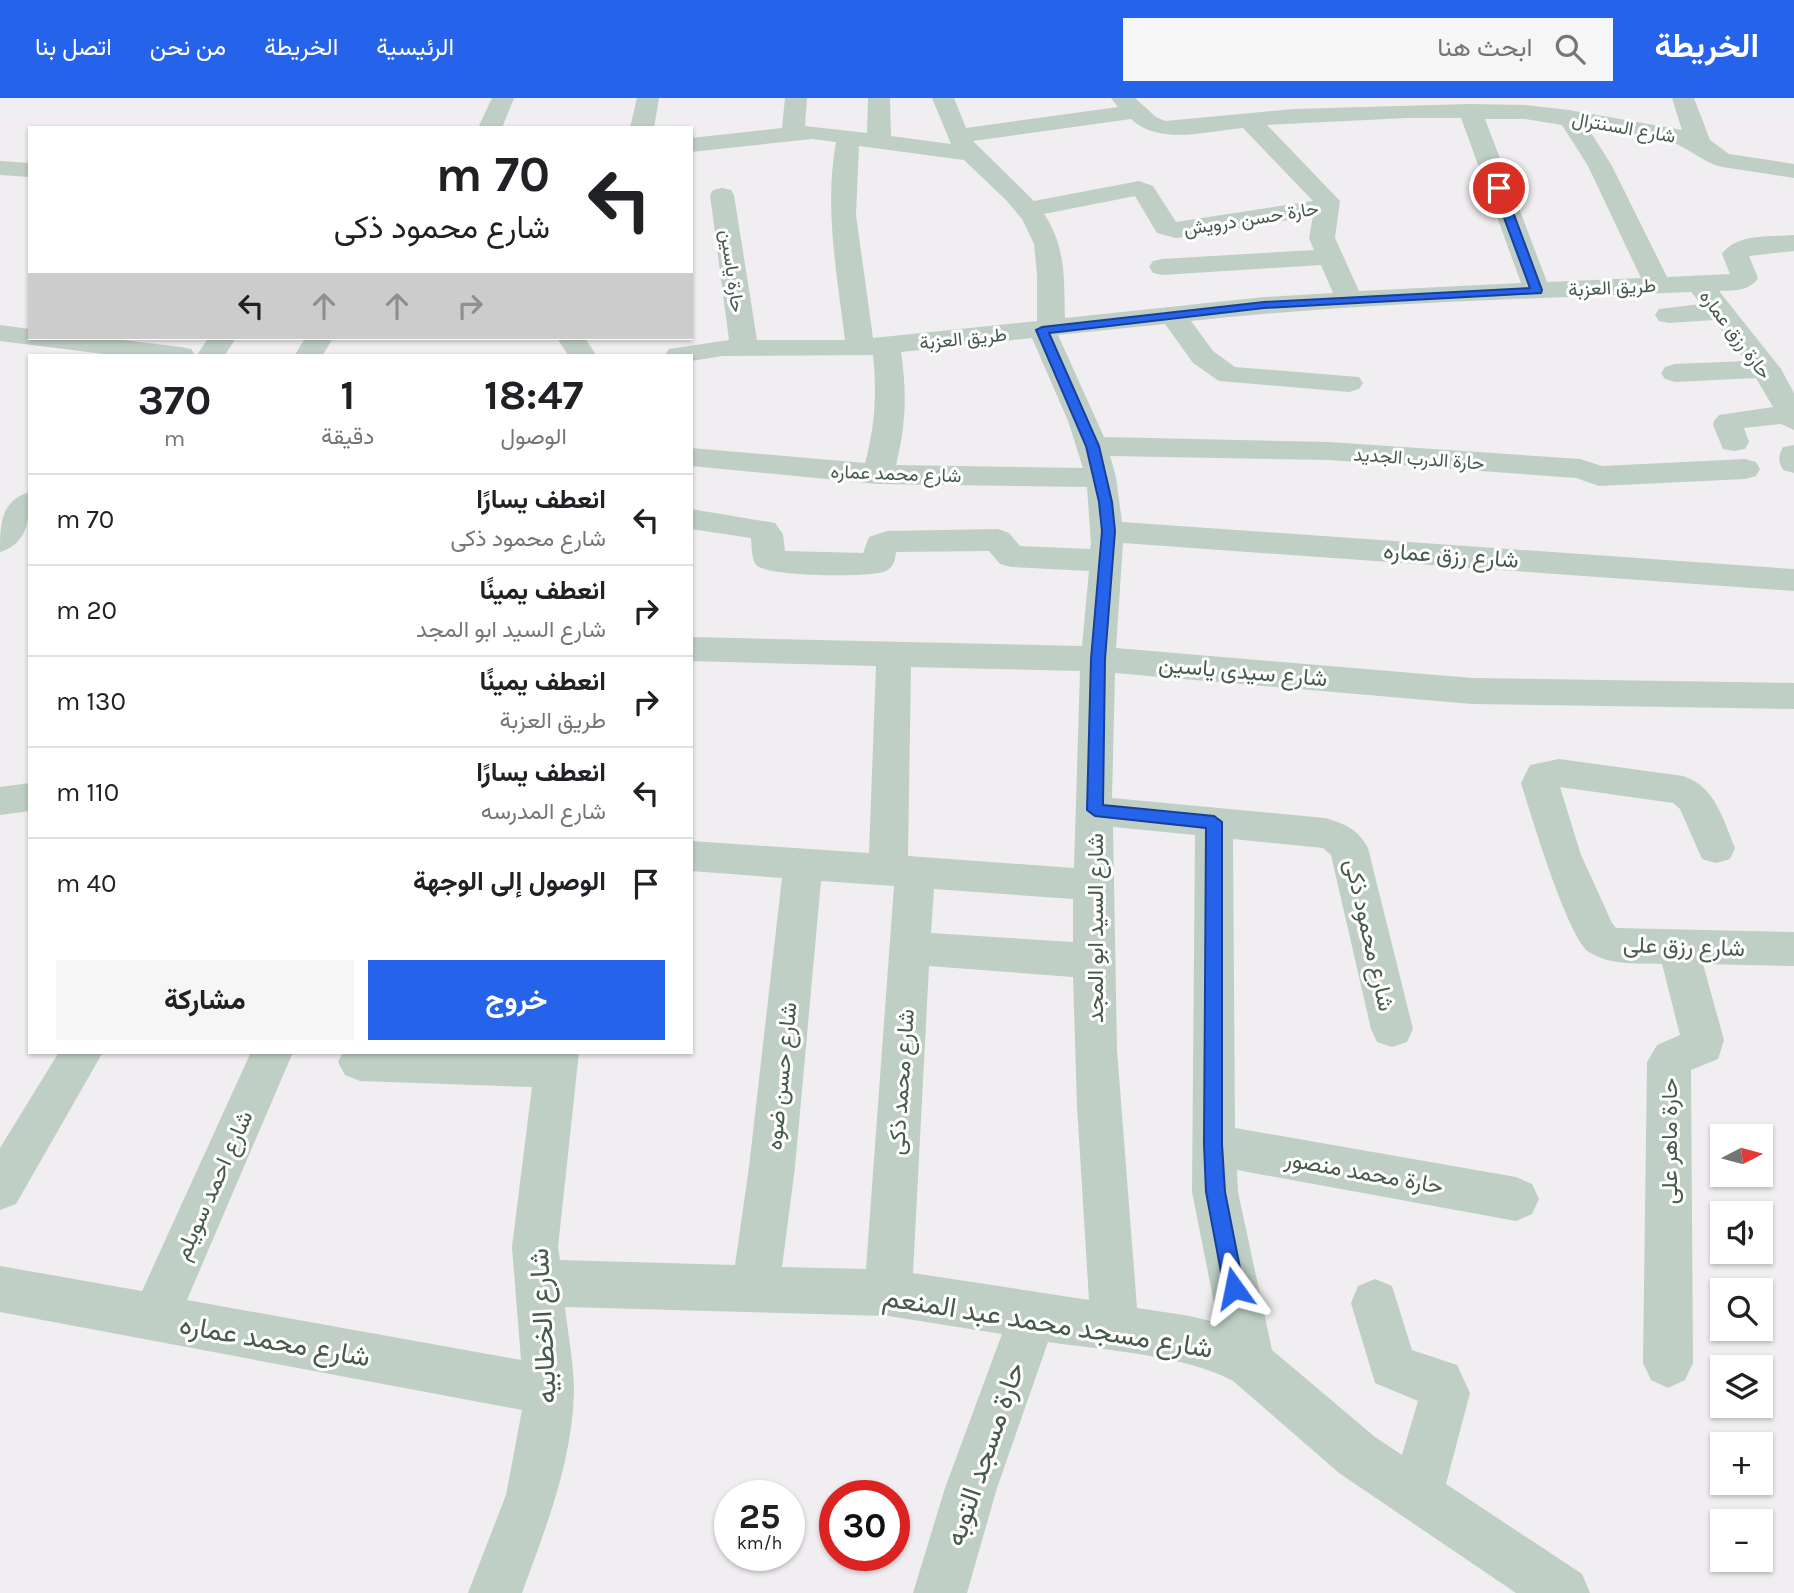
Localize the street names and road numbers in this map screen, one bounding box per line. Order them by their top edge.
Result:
street label: شارع السنترال [1570,108,1677,149]
street label: حارة حسن درويش [1182,197,1320,241]
street label: حارة ياسين [715,228,749,314]
street label: طريق العزبة [1568,275,1657,301]
street label: حارة رزق عماره [1695,286,1776,383]
street label: طريق العزبة [918,323,1008,355]
street label: حارة الدرب الجديد [1353,443,1485,475]
street label: شارع محمد عماره [830,461,962,488]
street label: شارع رزق عماره [1382,537,1520,576]
street label: شارع سيدى ياسين [1157,651,1328,694]
street label: شارع السيد ابو المجد [1082,833,1111,1023]
street label: شارع محمود ذكى [1337,856,1400,1014]
street label: شارع رزق على [1622,931,1745,964]
street label: شارع حسن ضوه [760,1001,805,1152]
street label: شارع محمد ذكى [883,1008,922,1156]
street label: حارة ماهر على [1656,1078,1684,1204]
street label: شارع احمد سويلم [168,1106,260,1265]
street label: حارة محمد منصور [1281,1145,1445,1201]
street label: شارع الخطابيه [522,1247,565,1405]
street label: شارع مسجد محمد عبد المنعم [880,1280,1215,1367]
street label: شارع محمد عماره [177,1307,373,1375]
street label: حارة مسجد التوبه [938,1358,1032,1551]

